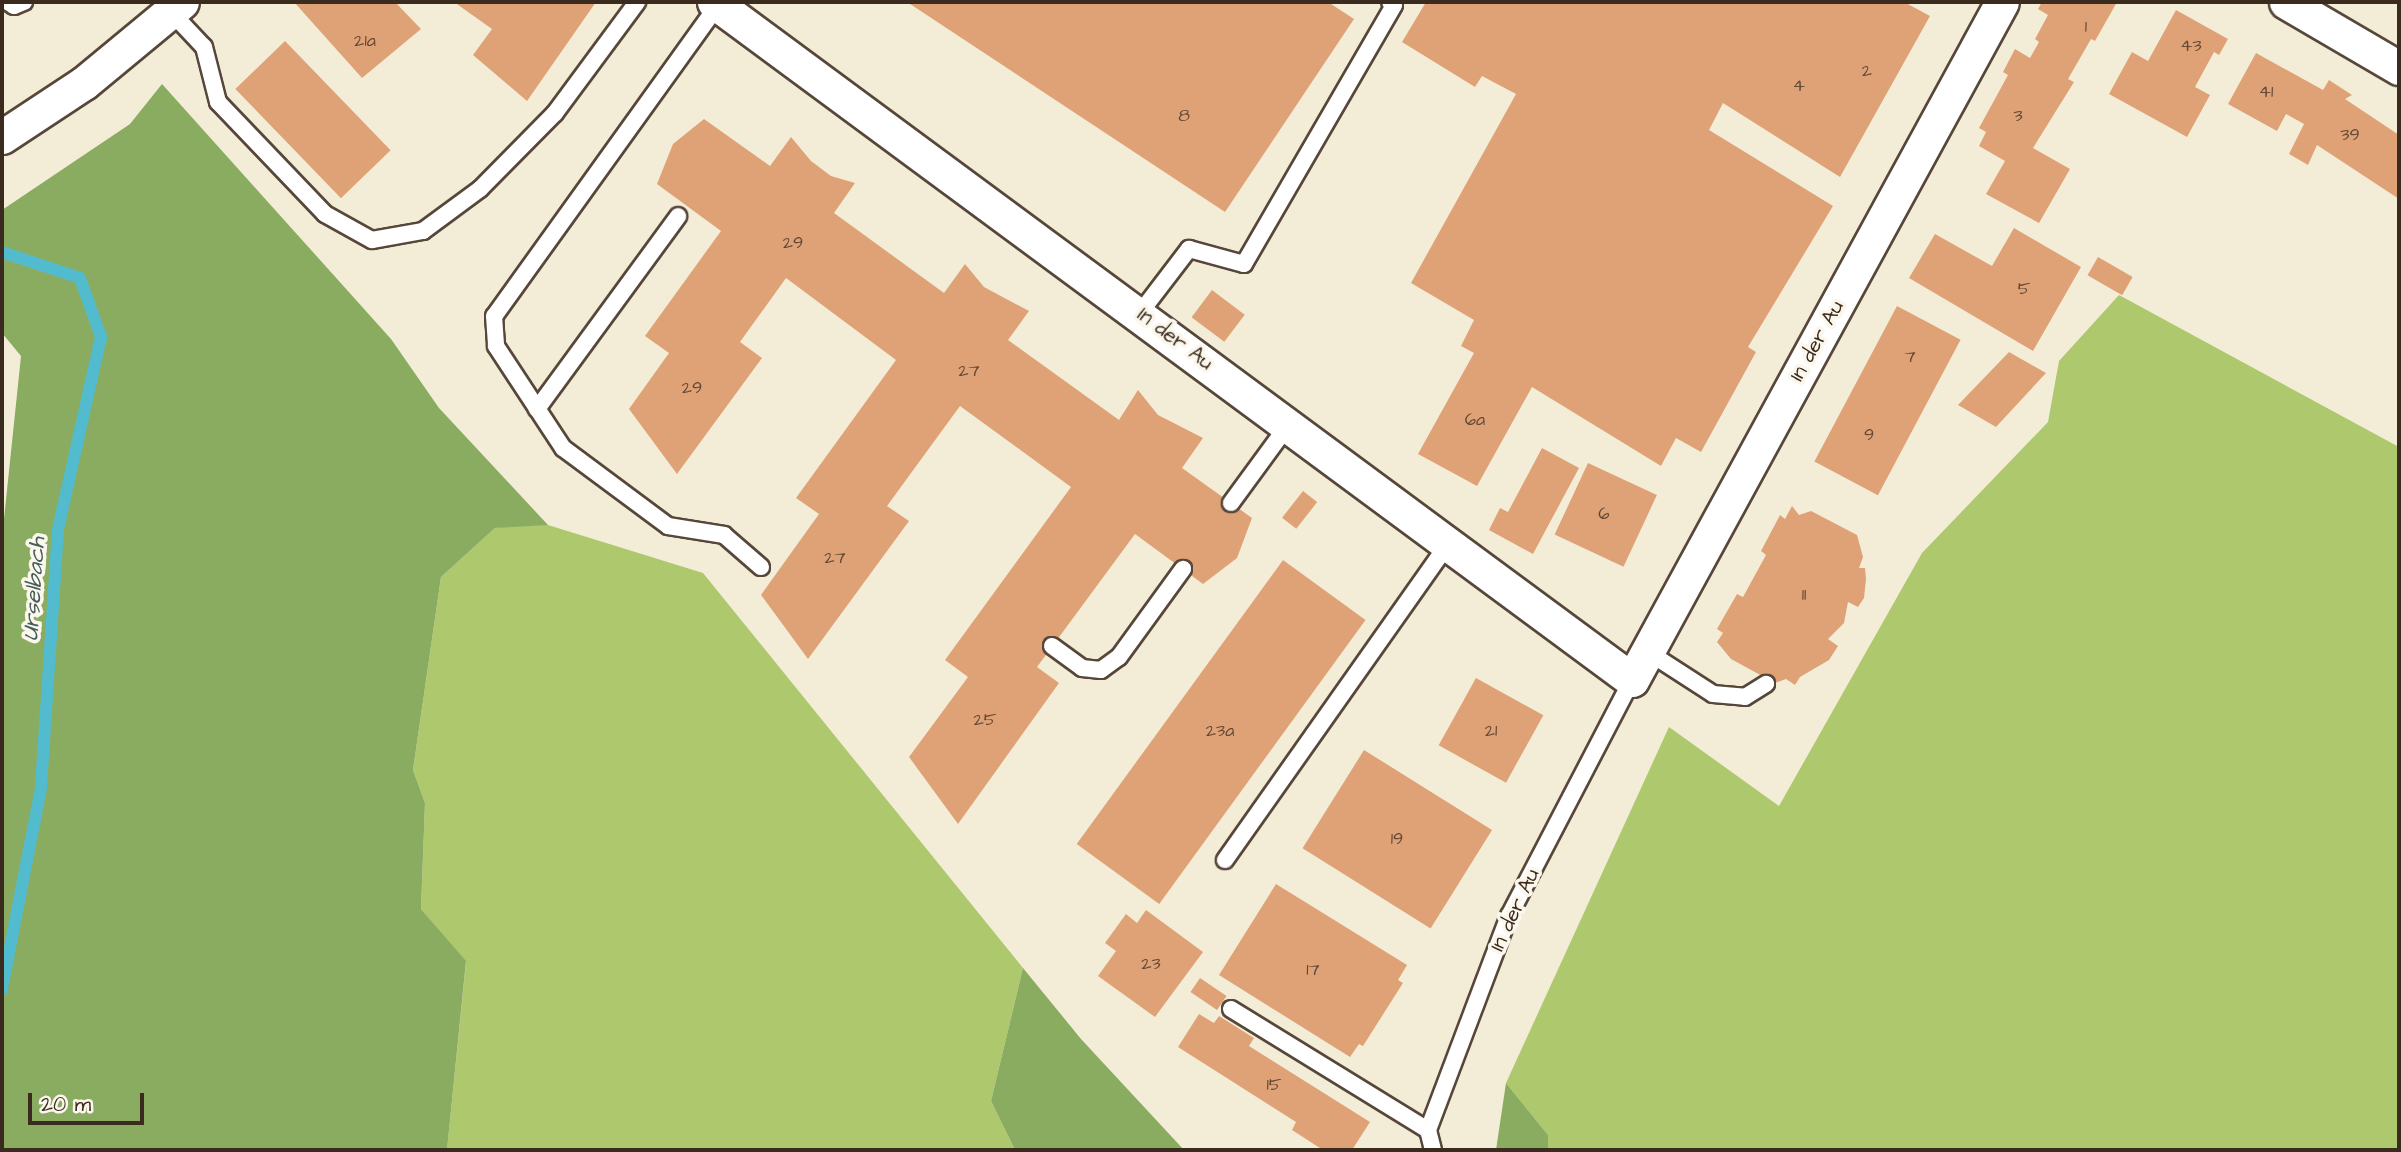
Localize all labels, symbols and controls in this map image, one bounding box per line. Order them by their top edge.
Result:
house number: 1 [2085,16,2087,38]
house number: 21a [354,30,376,52]
house number: 43 [2180,35,2202,57]
house number: 2 [1862,60,1872,82]
house number: 4 [1793,75,1805,97]
house number: 41 [2259,81,2273,103]
house number: 8 [1178,105,1190,127]
house number: 3 [2013,105,2023,127]
house number: 39 [2340,124,2360,146]
house number: 29 [783,232,803,254]
house number: 5 [2018,278,2030,300]
street label: In der Au [1785,296,1849,386]
street label: In der Au [1132,302,1218,376]
house number: 7 [1904,346,1916,368]
house number: 27 [958,360,980,382]
house number: 29 [682,377,702,399]
house number: 6a [1465,409,1485,431]
house number: 9 [1864,424,1874,446]
house number: 6 [1598,503,1610,525]
water label: Urselbach [17,536,51,642]
house number: 27 [824,547,846,569]
house number: 11 [1802,584,1806,606]
house number: 25 [973,709,997,731]
house number: 23a [1206,720,1234,742]
house number: 21 [1485,720,1497,742]
house number: 19 [1391,828,1403,850]
street label: In der Au [1485,865,1545,955]
house number: 23 [1141,953,1161,975]
house number: 17 [1306,959,1320,981]
house number: 15 [1266,1074,1282,1096]
scale bar [32,1078,147,1122]
text: 20 m [41,1090,91,1119]

